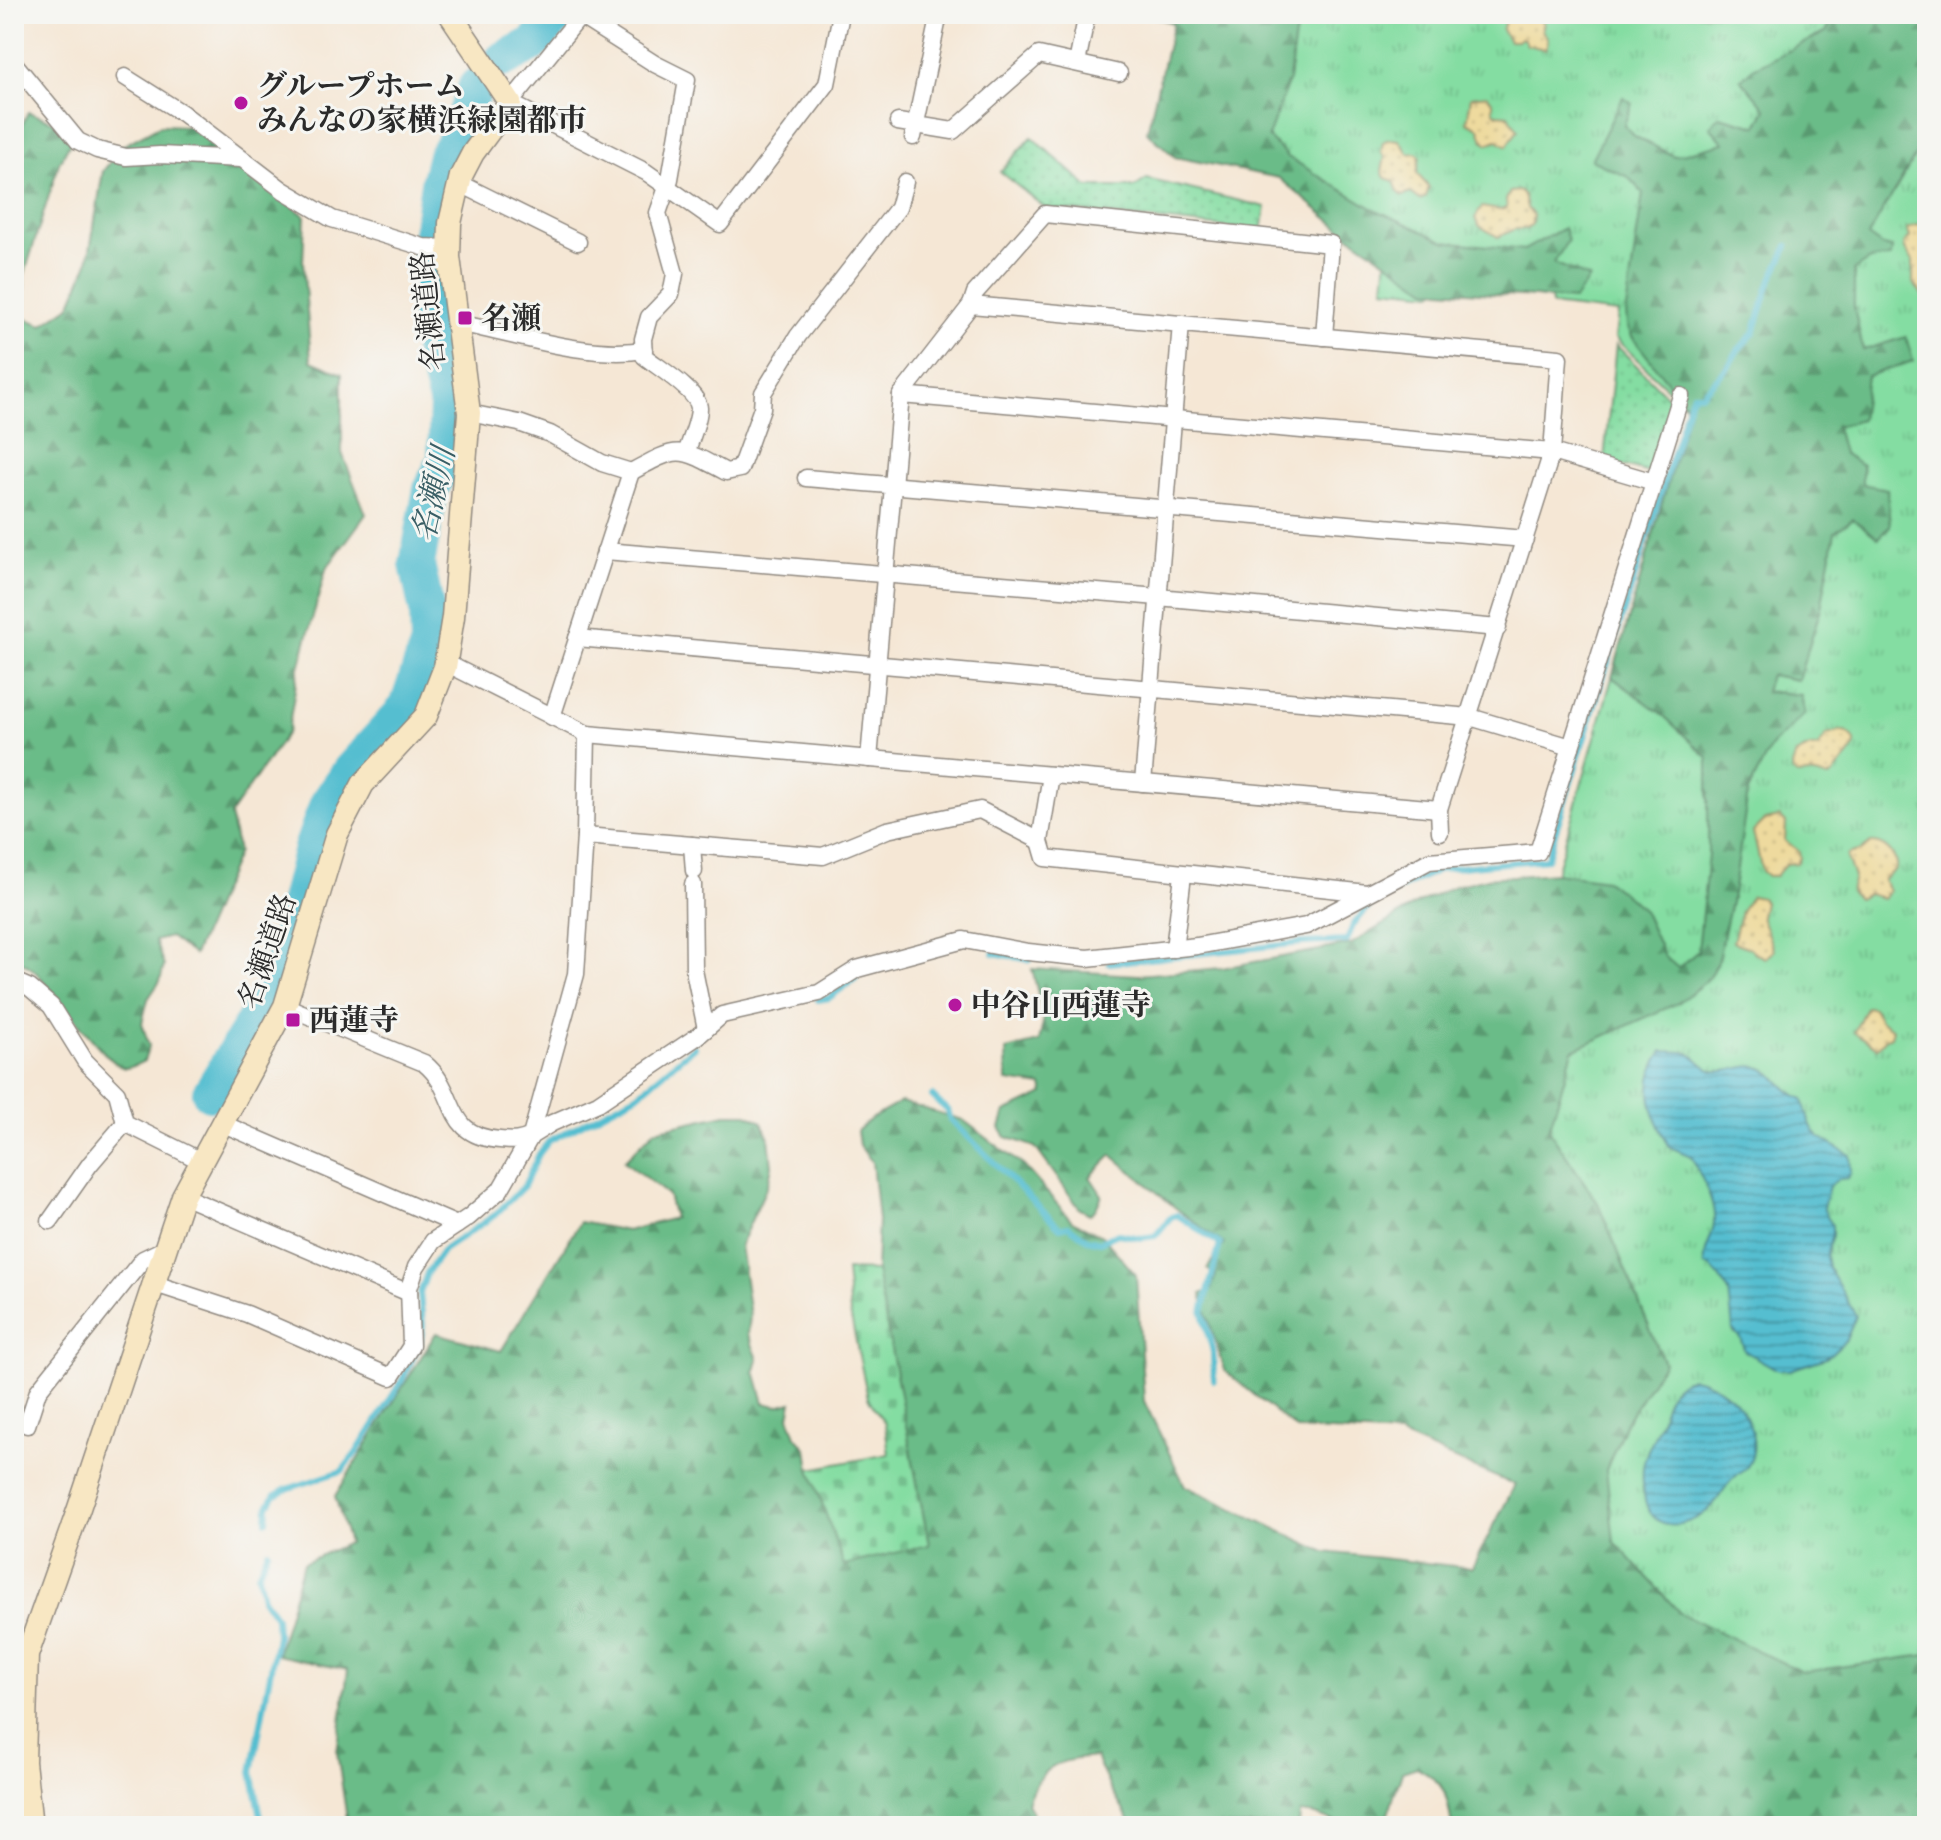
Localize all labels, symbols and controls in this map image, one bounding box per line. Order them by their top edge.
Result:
place label: グループホーム みんなの家横浜緑園都市 [257,67,587,144]
marker: グループホーム みんなの家横浜緑園都市 [232,94,250,112]
street label: 名瀬道路 [403,249,458,373]
place label: 名瀬 [481,299,541,342]
marker: 名瀬 [456,309,474,327]
water label: 名瀬川 [403,440,470,547]
street label: 名瀬道路 [230,888,309,1016]
place label: 中谷山西蓮寺 [971,986,1151,1029]
marker: 中谷山西蓮寺 [946,996,964,1014]
place label: 西蓮寺 [309,1001,399,1044]
marker: 西蓮寺 [284,1011,302,1029]

